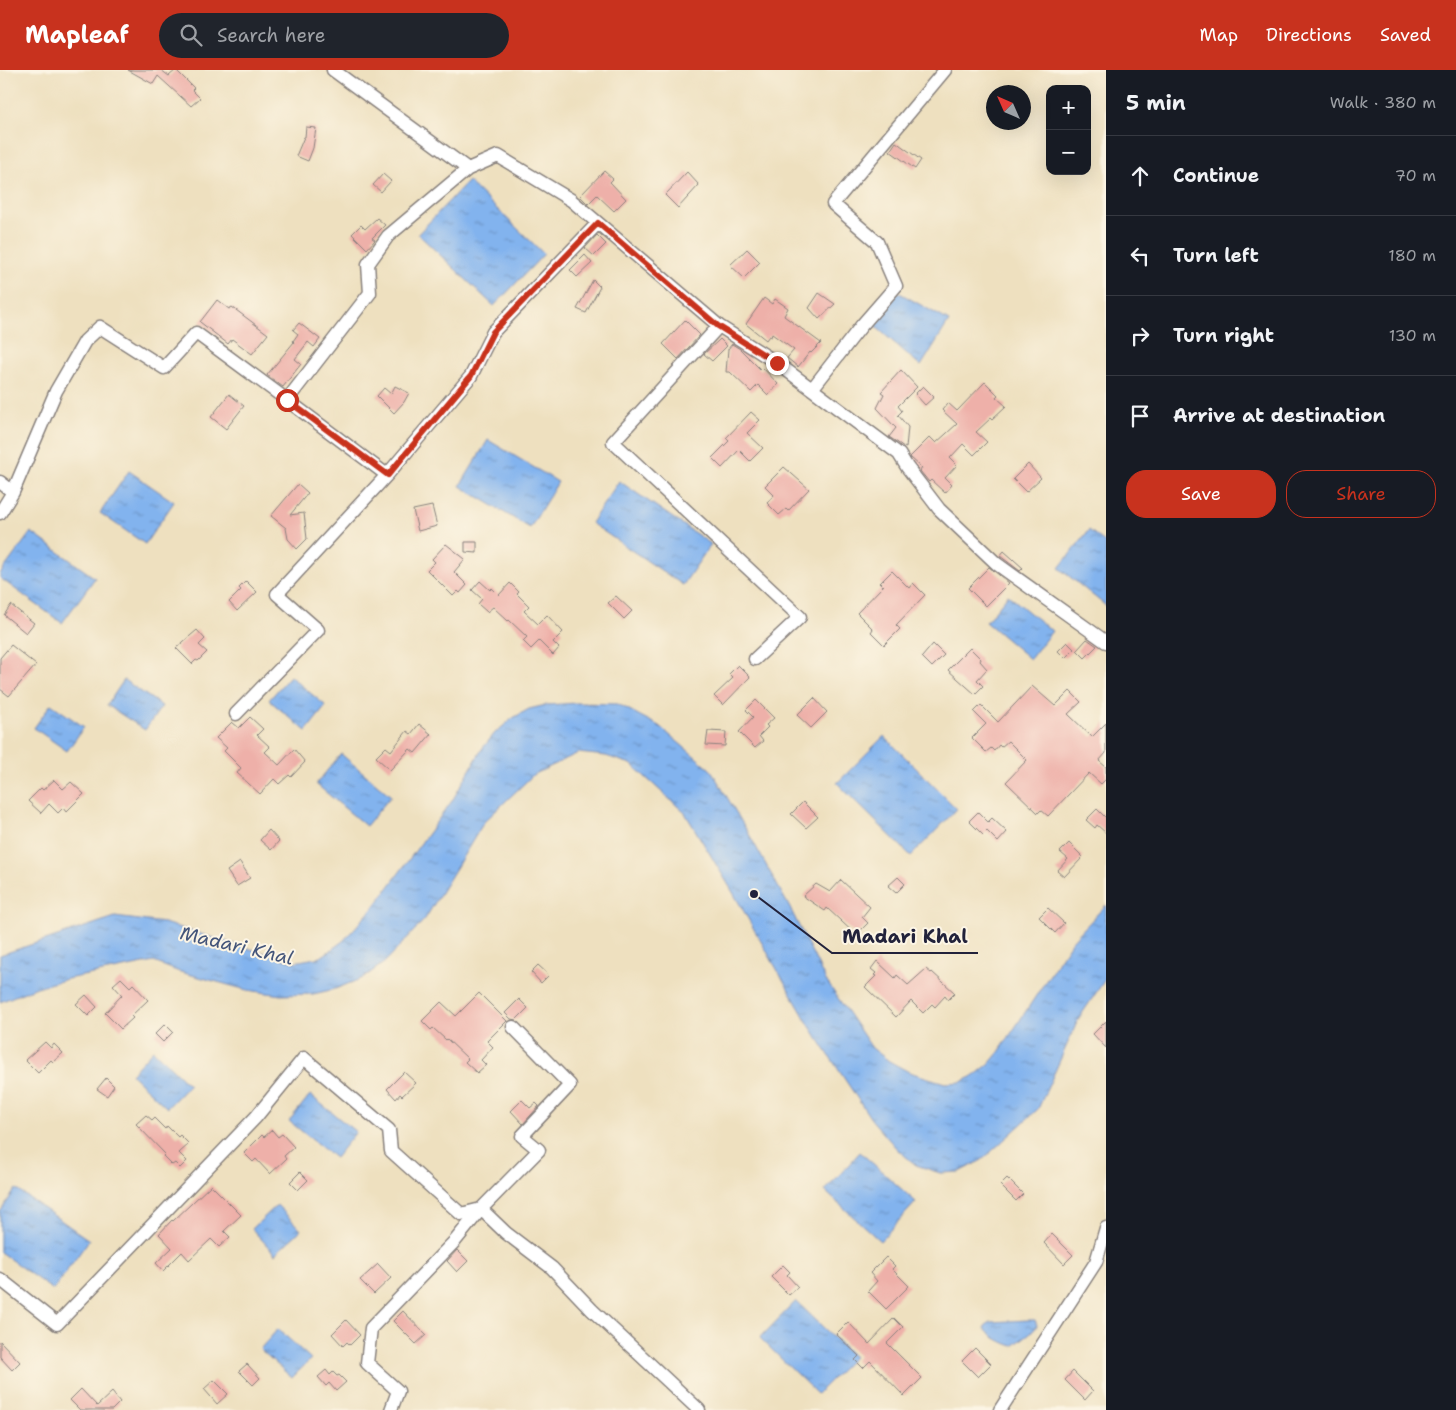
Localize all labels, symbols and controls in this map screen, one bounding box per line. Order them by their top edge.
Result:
search box [159,13,509,58]
text: Mapleaf [25,19,129,51]
icon: search [177,21,205,49]
text: Search here [217,23,325,48]
text: Map [1200,23,1238,47]
text: Directions [1266,23,1352,47]
text: Saved [1380,23,1431,47]
north arrow [986,85,1031,130]
map controls [1046,85,1091,175]
button: + [1046,85,1091,130]
text: 5 min [1126,89,1186,117]
text: Walk · 380 m [1330,92,1436,113]
button: − [1046,130,1091,175]
icon: ahead [1126,162,1154,190]
text: Continue [1173,163,1259,188]
text: 70 m [1395,165,1436,186]
icon: left [1126,242,1154,270]
text: Turn left [1173,243,1259,268]
text: 180 m [1388,245,1436,266]
icon: right [1126,322,1154,350]
text: Turn right [1173,323,1274,348]
text: 130 m [1389,325,1436,346]
route end [766,352,789,375]
route start [276,389,299,412]
icon: arrive [1126,402,1154,430]
text: Arrive at destination [1173,403,1385,428]
button: Save [1126,470,1276,518]
button: Share [1286,470,1436,518]
callout: Madari Khal [832,919,978,953]
water label: Madari Khal [178,920,296,971]
text: Madari Khal [842,924,968,949]

